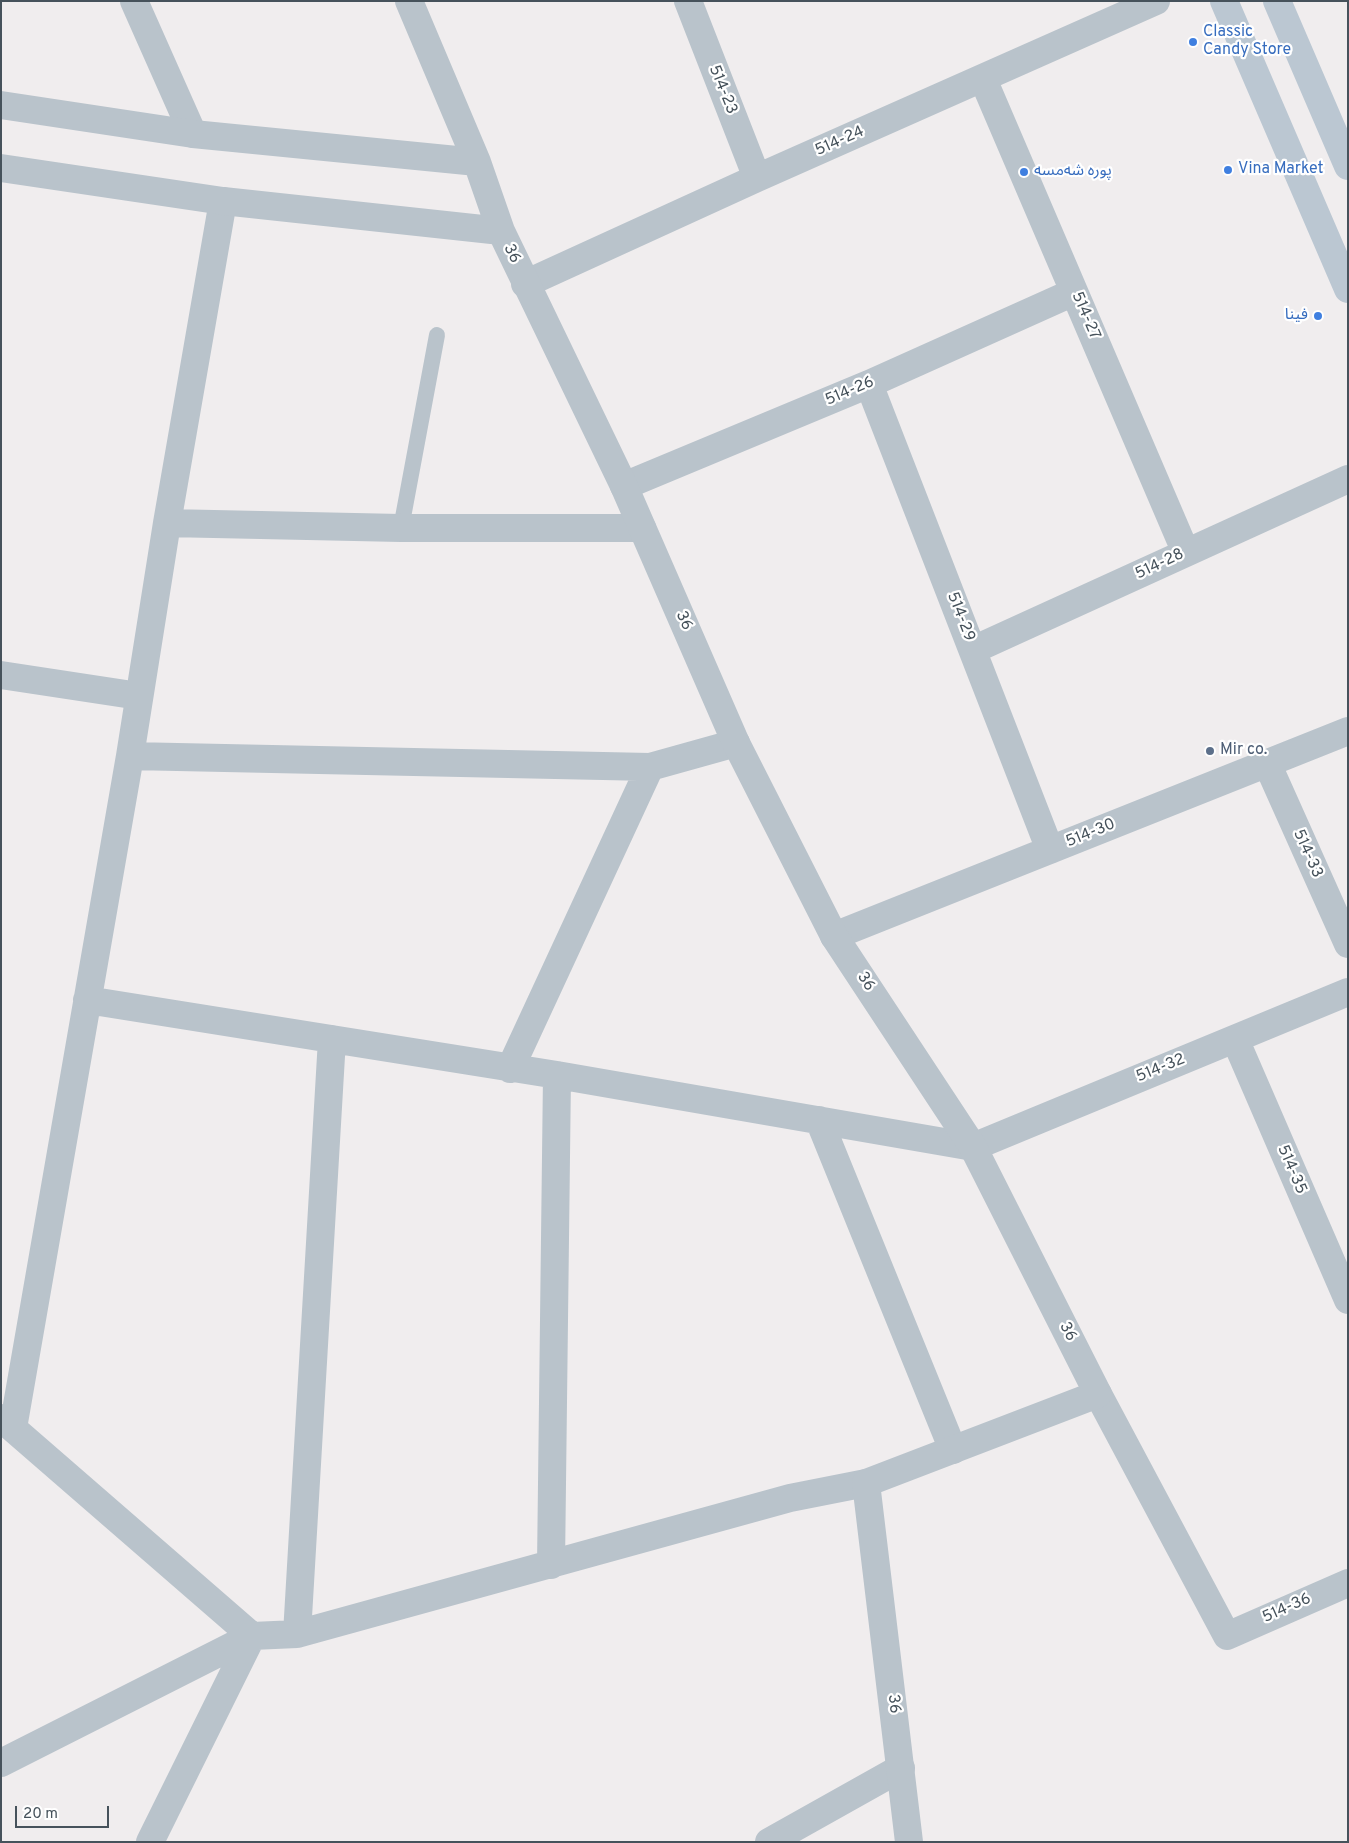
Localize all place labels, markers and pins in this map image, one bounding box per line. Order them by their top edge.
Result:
place label: Classic Candy Store [1203,23,1291,61]
marker: Classic Candy Store [1187,36,1199,48]
place label: Vina Market [1238,160,1323,180]
place label: پورە شەمسە [1034,162,1112,182]
marker: Vina Market [1222,164,1234,176]
marker: پورە شەمسە [1018,166,1030,178]
place label: فينا [1285,306,1308,326]
marker: فينا [1312,310,1324,322]
place label: Mir co. [1220,741,1267,761]
marker: Mir co. [1204,745,1216,757]

